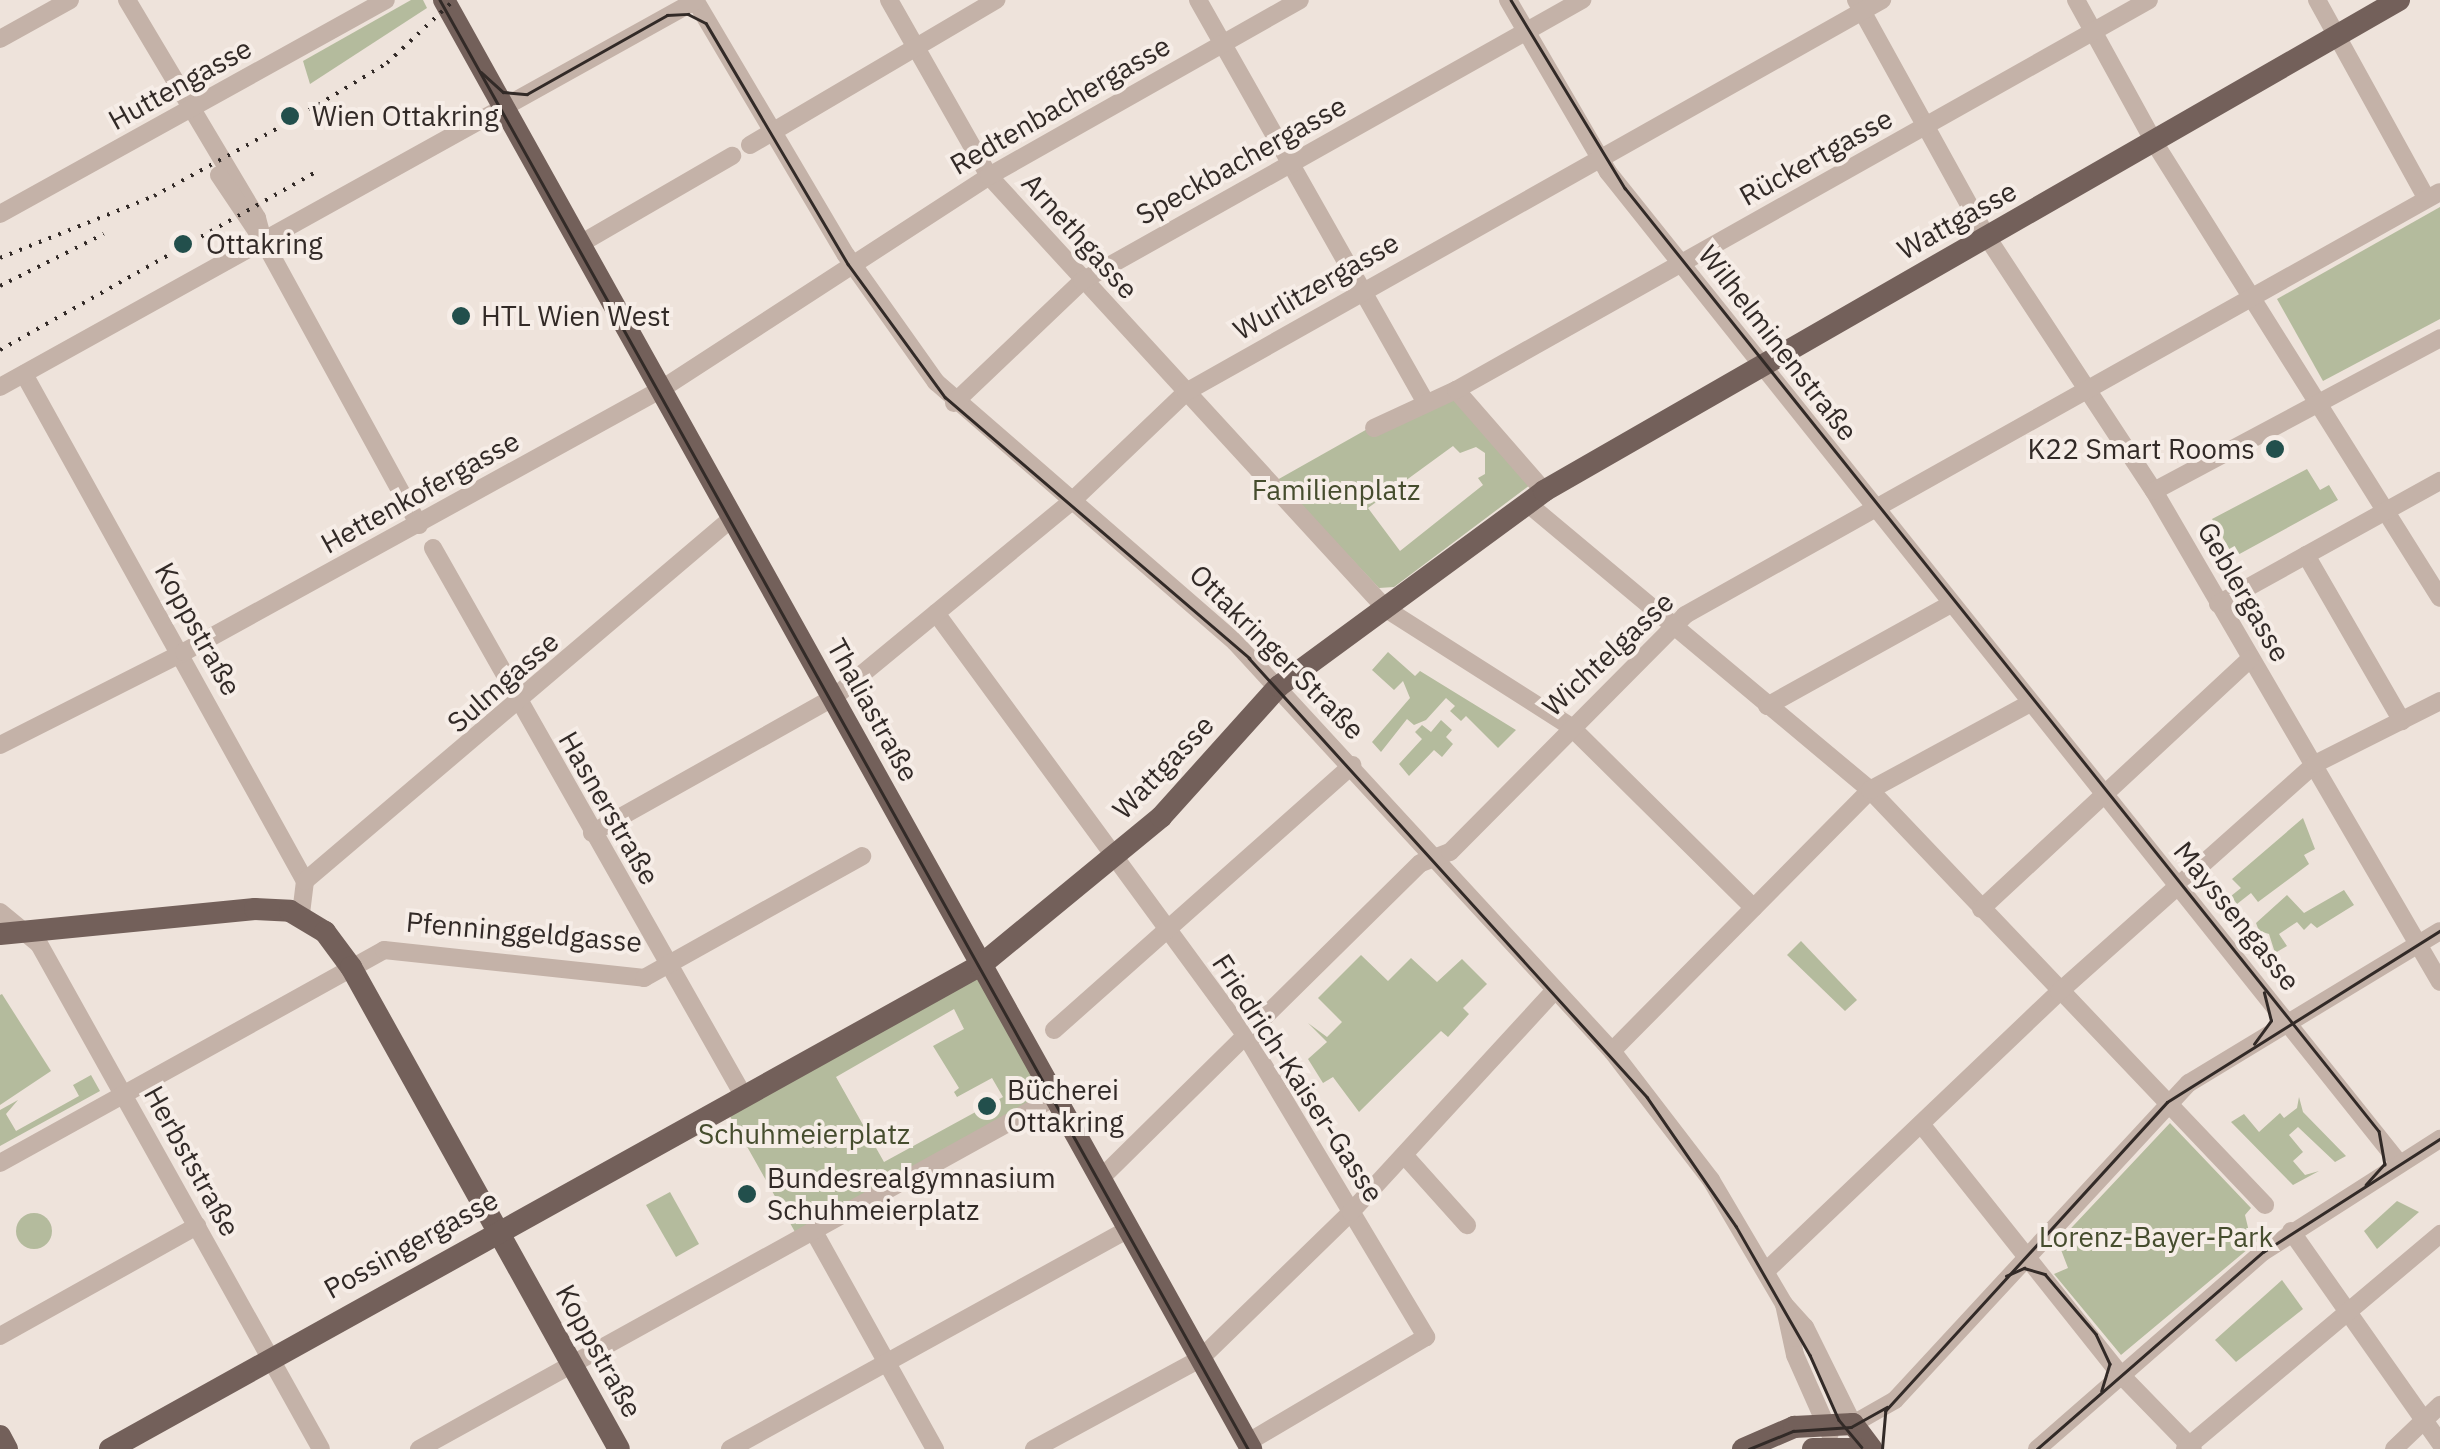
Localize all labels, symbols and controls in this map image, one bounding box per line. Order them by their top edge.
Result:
street label: Redtenbachergasse [944,28,1176,182]
street label: Huttengasse [103,31,257,137]
street label: Speckbachergasse [1130,88,1352,232]
place label: Wien Ottakring [312,99,499,133]
street label: Rückertgasse [1734,101,1898,213]
marker: Wien Ottakring [277,103,303,129]
street label: Arnethgasse [1015,166,1145,306]
street label: Wattgasse [1892,174,2022,266]
street label: Wurlitzergasse [1227,225,1405,347]
place label: Ottakring [206,227,323,261]
marker: Ottakring [170,231,196,257]
street label: Wilhelminenstraße [1691,239,1865,447]
place label: HTL Wien West [481,299,670,333]
marker: HTL Wien West [450,305,472,327]
street label: Hettenkofergasse [315,424,525,560]
place label: K22 Smart Rooms [2028,432,2255,466]
marker: K22 Smart Rooms [2264,438,2286,460]
park label: Familienplatz [1252,473,1420,507]
street label: Geblergasse [2190,516,2298,668]
street label: Koppstraße [148,557,248,701]
street label: Ottakringer Straße [1183,558,1371,746]
street label: Wichtelgasse [1536,585,1680,723]
street label: Sulmgasse [441,625,565,739]
street label: Thaliastraße [820,633,926,787]
street label: Wattgasse [1105,708,1221,826]
street label: Hasnerstraße [552,725,666,891]
street label: Mayssengasse [2167,835,2307,997]
street label: Pfenninggeldgasse [405,905,643,959]
street label: Friedrich-Kaiser-Gasse [1205,948,1391,1208]
place label: Bücherei Ottakring [1007,1073,1124,1139]
street label: Herbststraße [137,1080,247,1242]
marker: Bücherei Ottakring [976,1095,998,1117]
park label: Schuhmeierplatz [698,1117,910,1151]
place label: Bundesrealgymnasium Schuhmeierplatz [767,1161,1056,1227]
street label: Possingergasse [318,1182,504,1306]
marker: Bundesrealgymnasium Schuhmeierplatz [736,1183,758,1205]
park label: Lorenz-Bayer-Park [2039,1220,2273,1254]
street label: Koppstraße [549,1279,649,1423]

